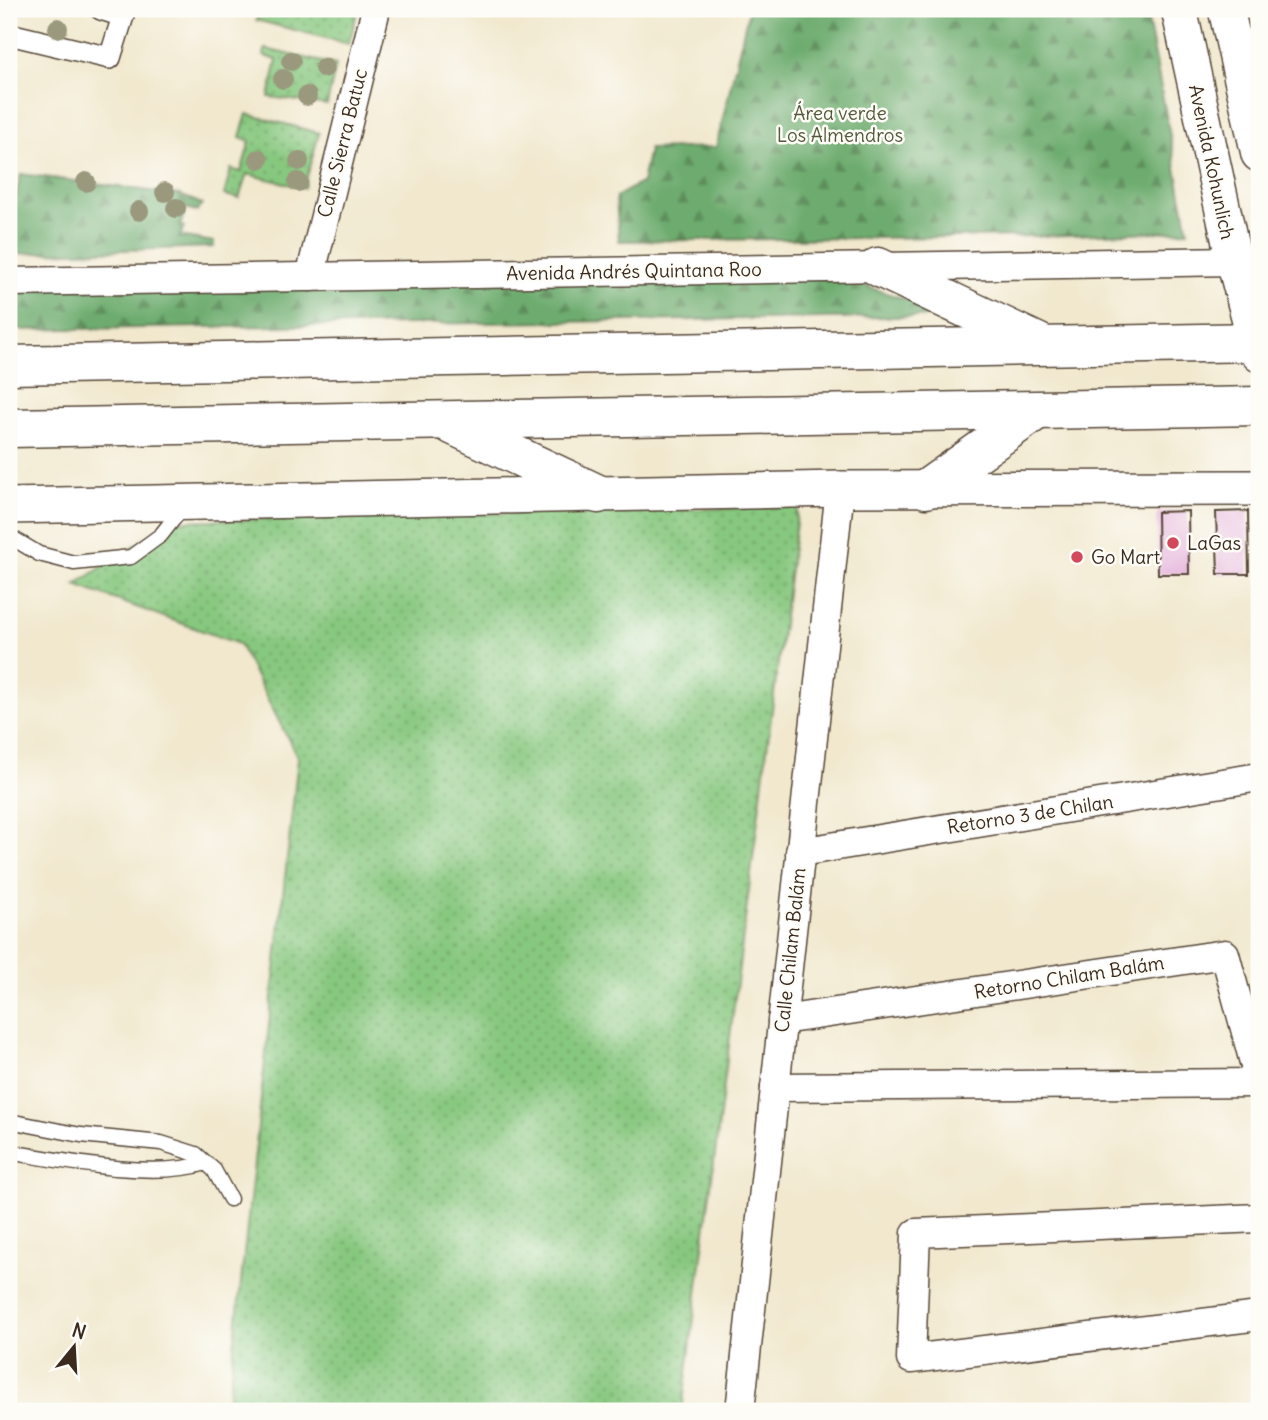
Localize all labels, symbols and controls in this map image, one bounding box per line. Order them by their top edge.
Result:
street label: Calle Sierra Batuc [312,66,372,220]
street label: Avenida Kohunlich [1184,82,1240,242]
park label: Área verde Los Almendros [777,101,903,147]
street label: Avenida Andrés Quintana Roo [506,257,762,285]
place label: LaGas [1187,531,1241,555]
marker: LaGas [1165,535,1181,551]
place label: Go Mart [1091,545,1160,569]
marker: Go Mart [1069,549,1085,565]
street label: Retorno 3 de Chilan [945,789,1115,839]
street label: Calle Chilam Balám [769,866,811,1034]
street label: Retorno Chilam Balám [972,950,1166,1004]
north arrow [38,1312,108,1382]
text: N [69,1317,89,1344]

